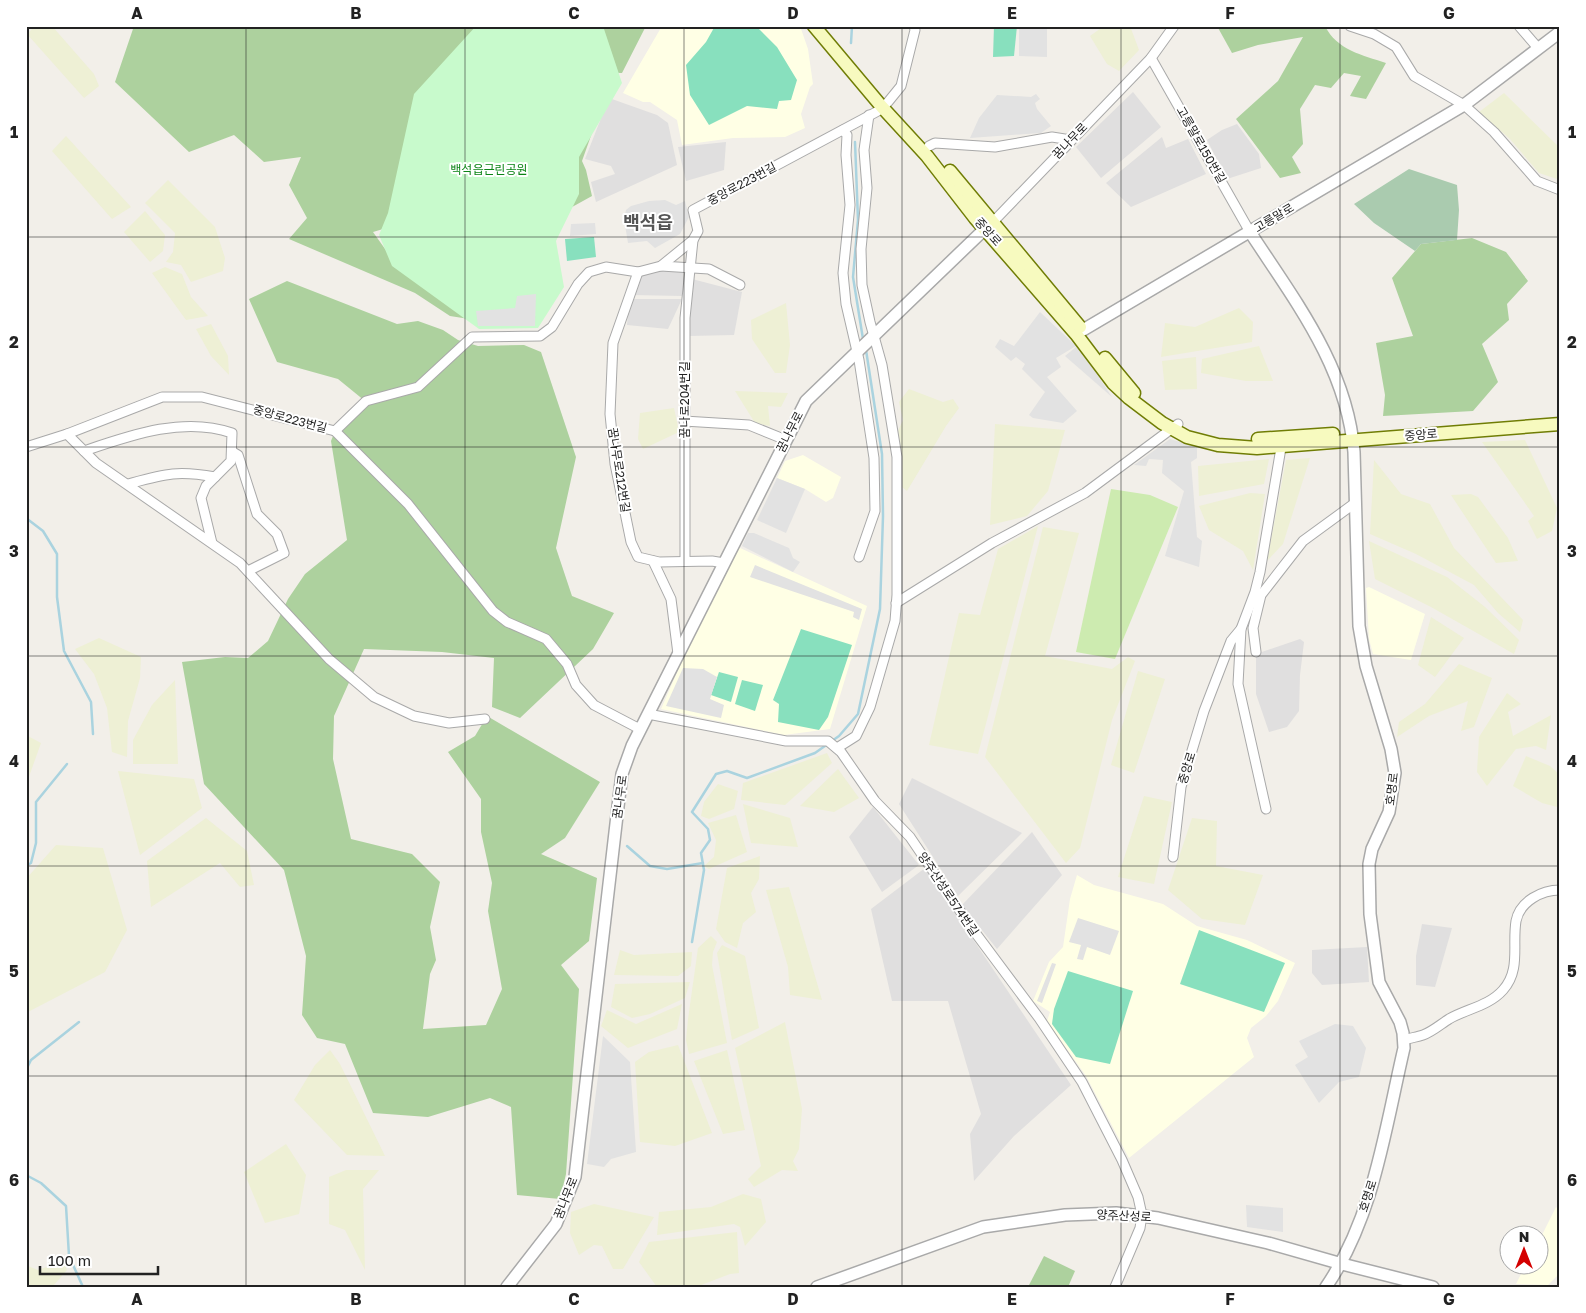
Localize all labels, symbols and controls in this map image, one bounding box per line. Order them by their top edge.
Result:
text: A [131,3,143,23]
text: B [350,3,362,23]
text: C [568,3,580,23]
text: D [787,3,799,23]
text: E [1007,3,1017,23]
text: F [1225,3,1235,23]
text: G [1443,3,1455,23]
street label: 고릉말로150번길 [1173,104,1230,186]
street label: 꿈나무로 [1049,120,1090,162]
text: 1 [10,122,18,142]
text: 1 [1568,122,1576,142]
street label: 중앙로223번길 [705,159,779,208]
park label: 백석읍근린공원 [450,162,528,177]
street label: 고릉말로 [1251,200,1297,235]
district label: 백석읍 [623,211,673,233]
street label: 중앙로 [972,214,1005,249]
text: 2 [9,332,19,352]
text: 2 [1567,332,1577,352]
street label: 꿈나로204번길 [677,362,692,438]
street label: 중앙로223번길 [251,401,329,436]
street label: 꿈나무로 [773,409,806,455]
street label: 꿈나무로212번길 [605,426,634,514]
street label: 중앙로 [1404,426,1438,443]
text: 3 [9,541,19,561]
text: 3 [1567,541,1577,561]
street label: 중앙로 [1175,750,1199,786]
text: 4 [9,751,19,771]
text: 4 [1567,751,1577,771]
street label: 호명로 [1382,772,1401,806]
street label: 꿈나무로 [609,774,630,820]
street label: 양주산성로574번길 [915,849,982,939]
text: 5 [9,961,19,981]
text: 5 [1567,961,1577,981]
text: 6 [9,1170,19,1190]
text: 6 [1567,1170,1577,1190]
street label: 꿈나무로 [550,1175,581,1221]
street label: 호명로 [1355,1178,1380,1214]
street label: 양주산성로 [1096,1207,1152,1224]
north arrow [1498,1226,1548,1276]
text: N [1519,1228,1529,1245]
scale bar [40,1243,158,1275]
text: 100 m [48,1251,91,1269]
text: A [131,1289,143,1309]
text: B [350,1289,362,1309]
text: C [568,1289,580,1309]
text: D [787,1289,799,1309]
text: E [1007,1289,1017,1309]
text: F [1225,1289,1235,1309]
text: G [1443,1289,1455,1309]

